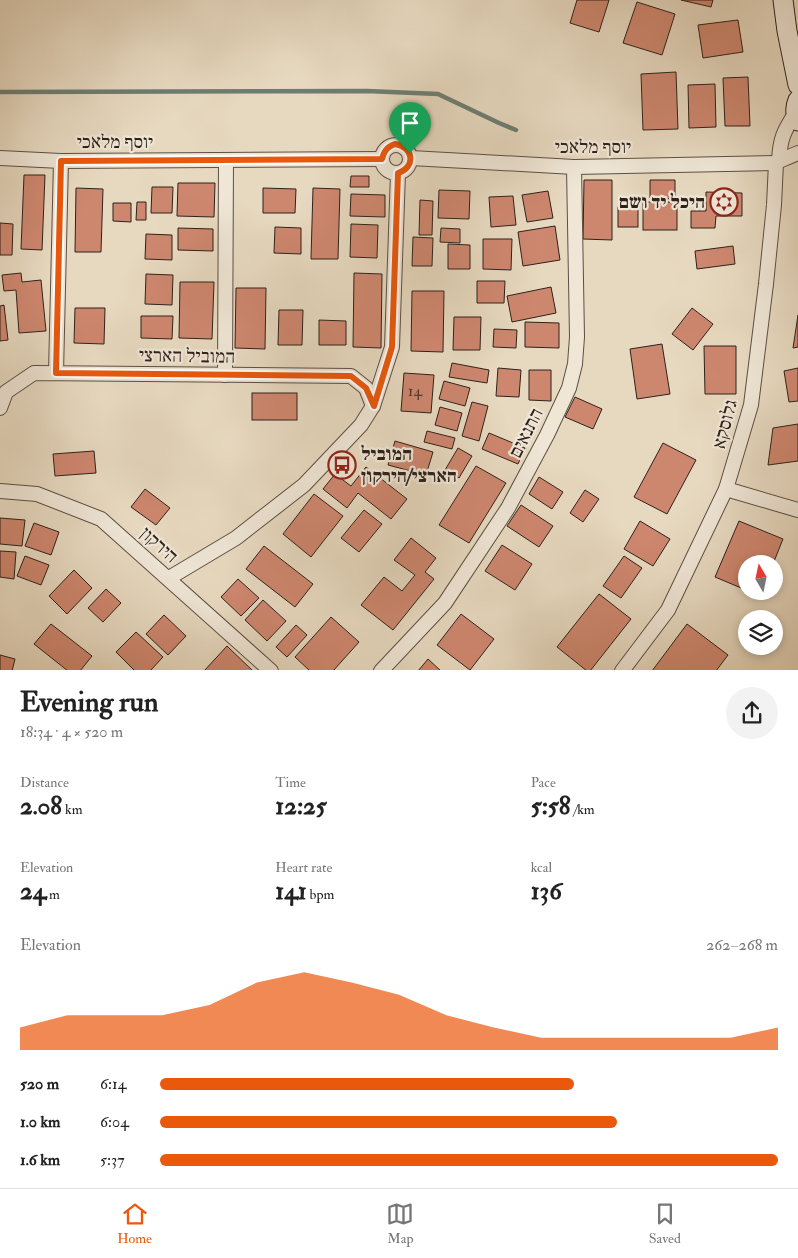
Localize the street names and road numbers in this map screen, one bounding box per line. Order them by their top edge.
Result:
street label: יוסף מלאכי [77,130,153,154]
street label: יוסף מלאכי [555,135,631,159]
street label: המוביל הארצי [139,343,235,369]
street label: גלוסקא [707,397,743,451]
street label: התנאים [503,404,549,462]
street label: הירקון [135,522,183,568]

